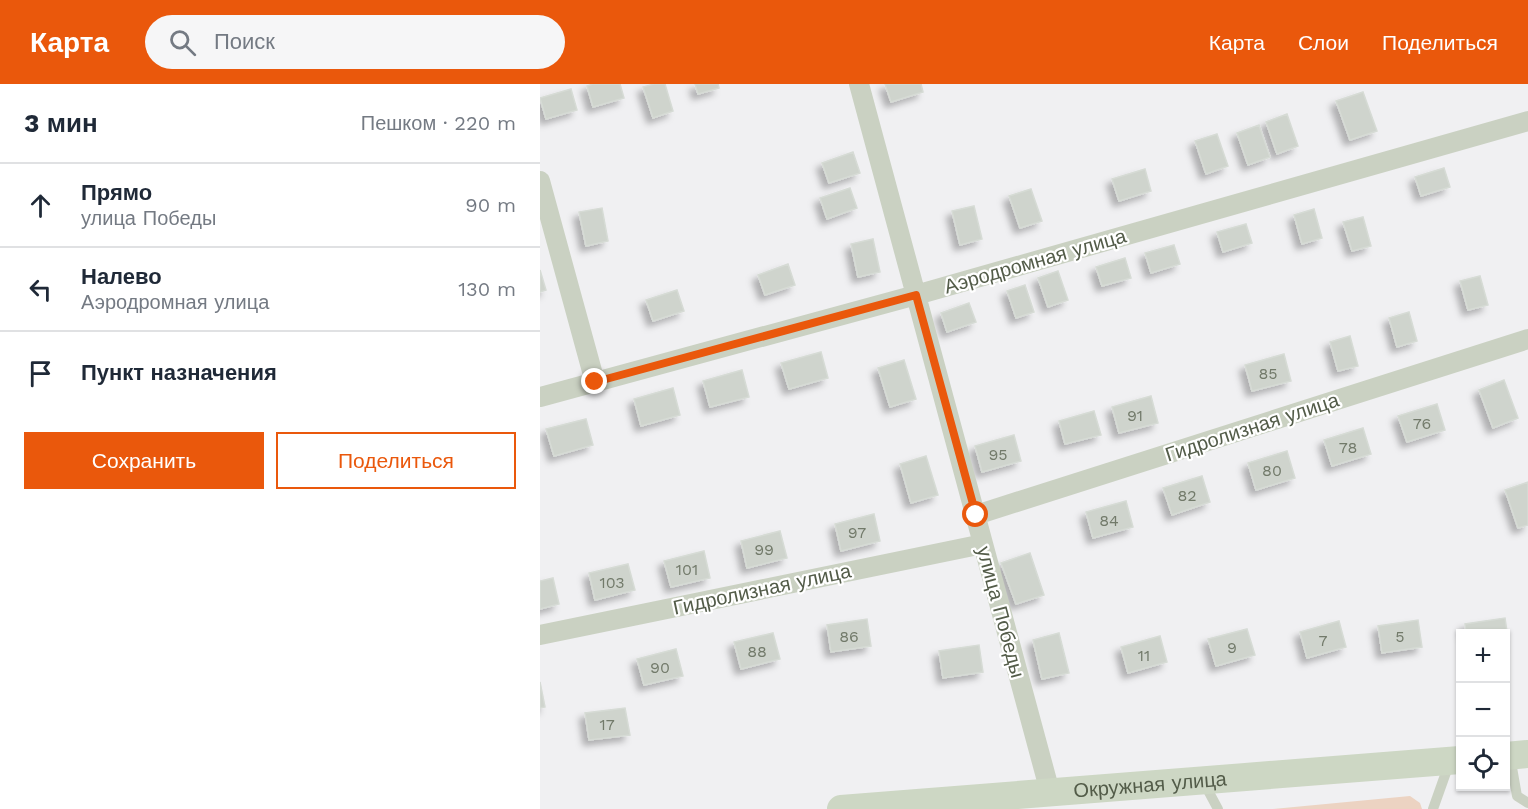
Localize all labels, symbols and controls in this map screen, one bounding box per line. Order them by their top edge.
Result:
search box [145,15,565,69]
text: Карта [30,26,109,59]
icon: search [166,26,199,59]
text: Поиск [214,29,275,54]
text: Карта [1209,30,1265,55]
text: Слои [1298,30,1349,55]
text: Поделиться [1382,30,1498,55]
text: 3 мин [24,108,98,138]
text: Пешком · 220 m [361,111,516,135]
text: Прямо [81,180,152,205]
icon: ahead [24,189,57,222]
text: 90 m [465,193,516,217]
text: улица Победы [81,206,216,230]
street label: Аэродромная улица [941,223,1130,298]
text: Налево [81,264,162,289]
icon: left [24,273,57,306]
text: 130 m [458,277,516,301]
text: Аэродромная улица [81,290,269,314]
icon: arrive [24,357,57,390]
text: Пункт назначения [81,360,277,385]
house number: 85 [1258,364,1278,383]
route end [581,368,607,394]
street label: Гидролизная улица [1162,387,1343,466]
house number: 91 [1127,406,1143,425]
house number: 76 [1413,414,1431,433]
button: Сохранить [24,432,264,489]
button: Поделиться [276,432,516,489]
house number: 78 [1339,438,1357,457]
house number: 95 [988,445,1008,464]
house number: 80 [1262,461,1282,480]
house number: 82 [1177,486,1197,505]
route start [962,501,988,527]
house number: 84 [1099,511,1119,530]
house number: 97 [848,523,866,542]
house number: 99 [754,540,774,559]
street label: улица Победы [972,544,1030,680]
street label: Гидролизная улица [671,558,854,620]
house number: 101 [676,560,698,579]
house number: 103 [599,573,625,592]
house number: 86 [839,627,859,646]
house number: 5 [1395,627,1405,646]
map controls [1456,629,1510,791]
button: + [1456,629,1510,683]
house number: 7 [1319,631,1328,650]
house number: 9 [1227,638,1237,657]
house number: 88 [747,642,767,661]
house number: 11 [1138,646,1150,665]
house number: 90 [650,658,670,677]
button: − [1456,683,1510,737]
house number: 17 [599,715,615,734]
button: locate [1456,737,1510,791]
street label: Окружная улица [1072,766,1228,803]

